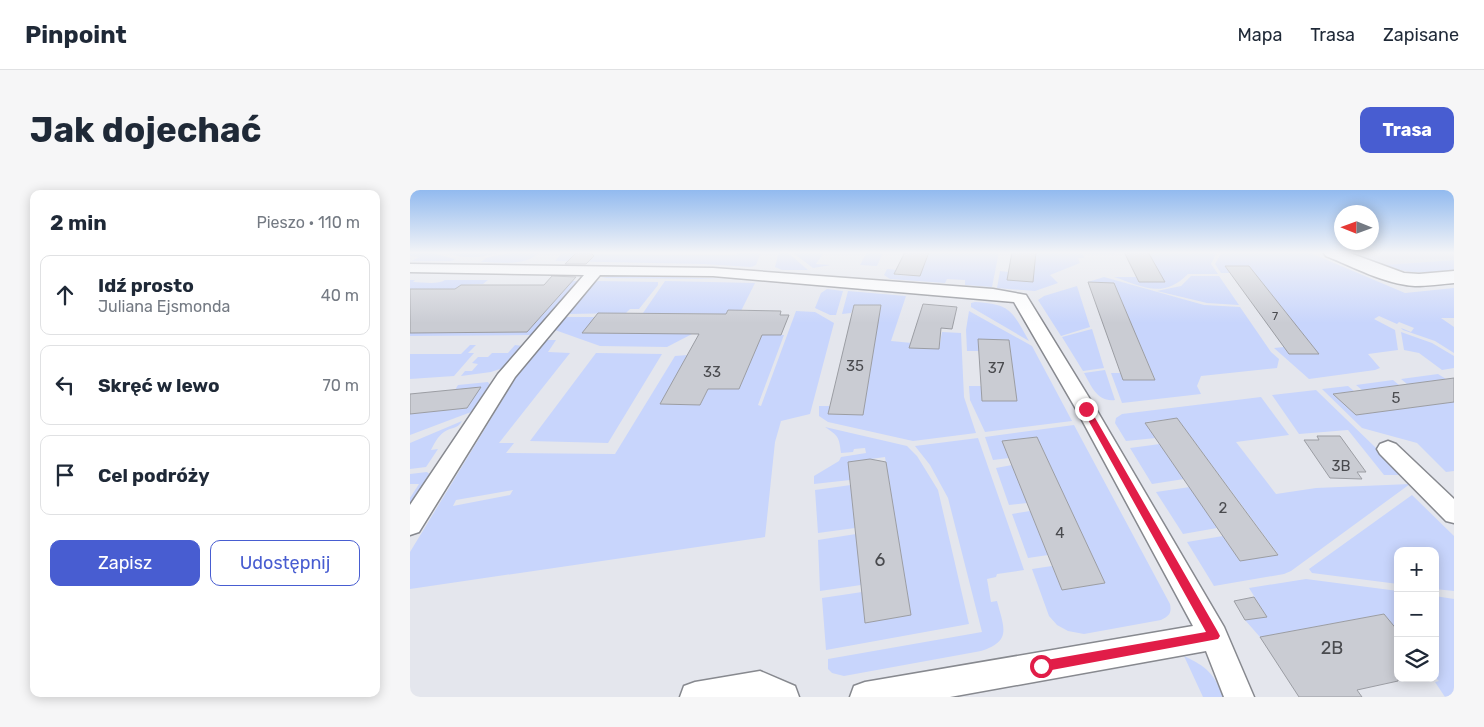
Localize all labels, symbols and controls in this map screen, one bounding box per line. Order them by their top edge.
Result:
text: Pinpoint [25,21,127,49]
text: Mapa [1237,24,1282,46]
text: Trasa [1310,24,1355,46]
text: Zapisane [1383,24,1459,46]
button: Trasa [1360,107,1454,153]
text: Jak dojechać [30,109,261,151]
north arrow [1334,205,1379,250]
text: 2 min [50,210,107,235]
text: Pieszo · 110 m [256,213,360,232]
text: Idź prosto [98,274,194,297]
icon: ahead [51,281,79,309]
text: 40 m [321,286,359,305]
text: Juliana Ejsmonda [98,297,230,316]
house number: 7 [1272,309,1278,323]
house number: 35 [846,357,864,375]
house number: 37 [988,359,1005,377]
house number: 33 [703,363,721,381]
icon: left [51,371,79,399]
text: Skręć w lewo [98,374,220,397]
text: 70 m [322,376,359,395]
house number: 5 [1392,389,1401,407]
route end [1075,398,1098,421]
house number: 3B [1331,457,1351,475]
icon: arrive [51,461,79,489]
text: Cel podróży [98,464,210,487]
house number: 2 [1219,499,1228,517]
house number: 4 [1055,524,1065,542]
button: Zapisz [50,540,200,586]
button: Udostępnij [210,540,360,586]
map controls [1394,547,1439,682]
button: + [1394,547,1439,592]
house number: 6 [875,549,886,571]
button: − [1394,592,1439,637]
house number: 2B [1321,637,1343,659]
button: layers [1394,637,1439,682]
route start [1030,655,1053,678]

